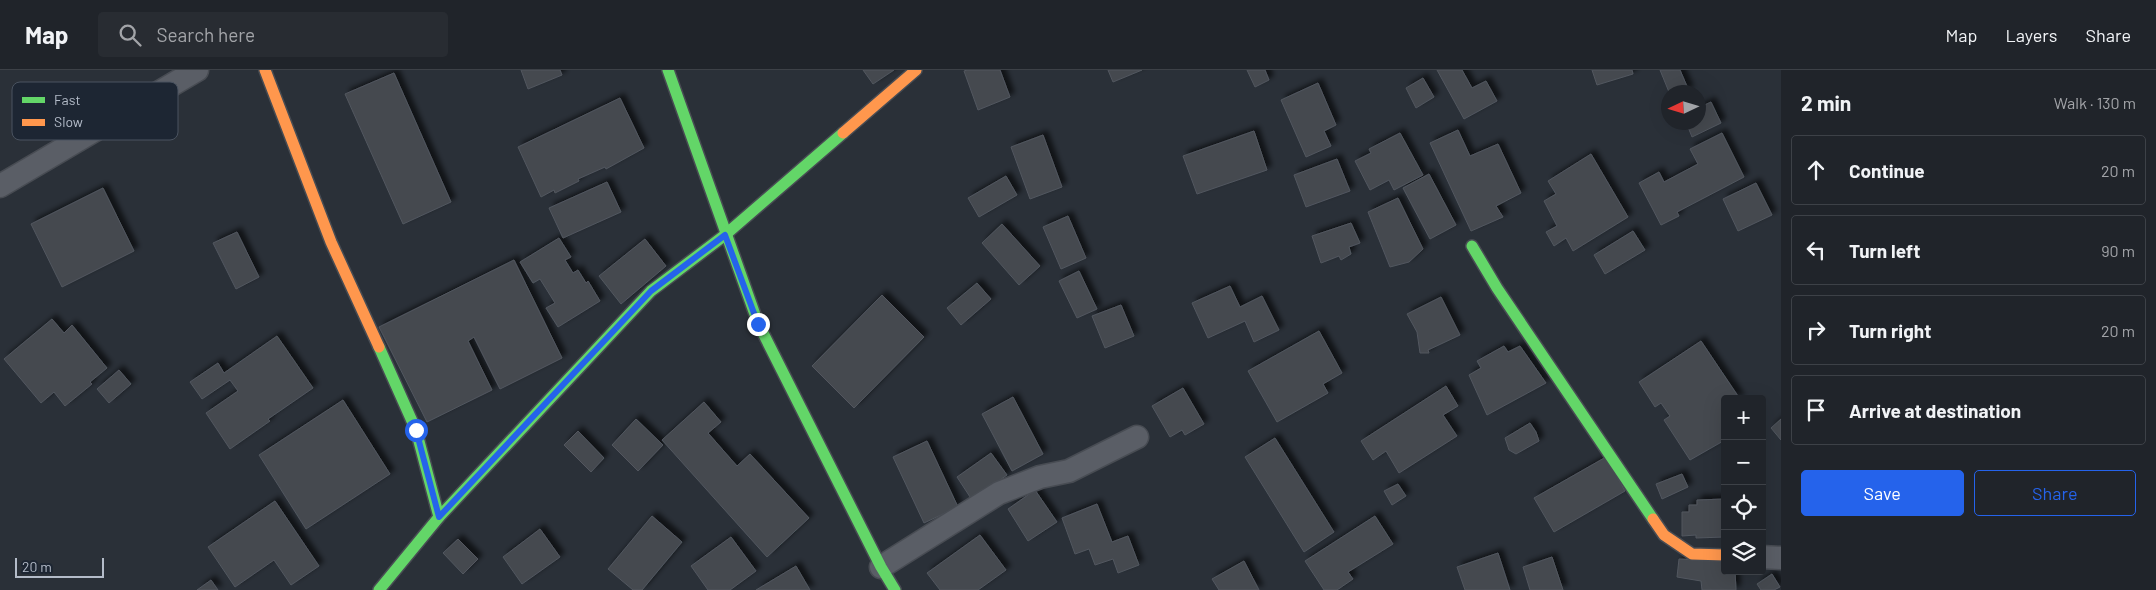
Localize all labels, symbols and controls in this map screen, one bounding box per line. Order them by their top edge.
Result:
search box [98,12,448,57]
text: Map [25,20,68,49]
icon: search [116,21,144,49]
text: Search here [156,23,255,46]
text: Map [1945,24,1977,46]
text: Layers [2005,24,2058,46]
text: Share [2086,24,2131,46]
legend [12,82,178,140]
north arrow [1661,85,1706,130]
text: 2 min [1801,90,1851,115]
text: Fast [54,91,80,108]
text: Walk · 130 m [2054,93,2136,112]
text: Slow [54,113,83,130]
icon: ahead [1802,156,1830,184]
text: Continue [1849,159,1925,182]
text: 20 m [2101,161,2135,180]
icon: left [1802,236,1830,264]
text: Turn left [1849,239,1920,262]
text: 90 m [2101,241,2135,260]
route end [747,313,770,336]
icon: right [1802,316,1830,344]
text: Turn right [1849,319,1931,342]
text: 20 m [2101,321,2135,340]
map controls [1721,395,1766,575]
button: + [1721,395,1766,440]
icon: arrive [1802,396,1830,424]
text: Arrive at destination [1849,399,2021,422]
route start [405,419,428,442]
button: − [1721,440,1766,485]
button: Save [1801,470,1964,516]
button: Share [1974,470,2136,516]
button: locate [1721,485,1766,530]
button: layers [1721,530,1766,575]
scale bar [15,555,104,578]
text: 20 m [22,558,52,575]

